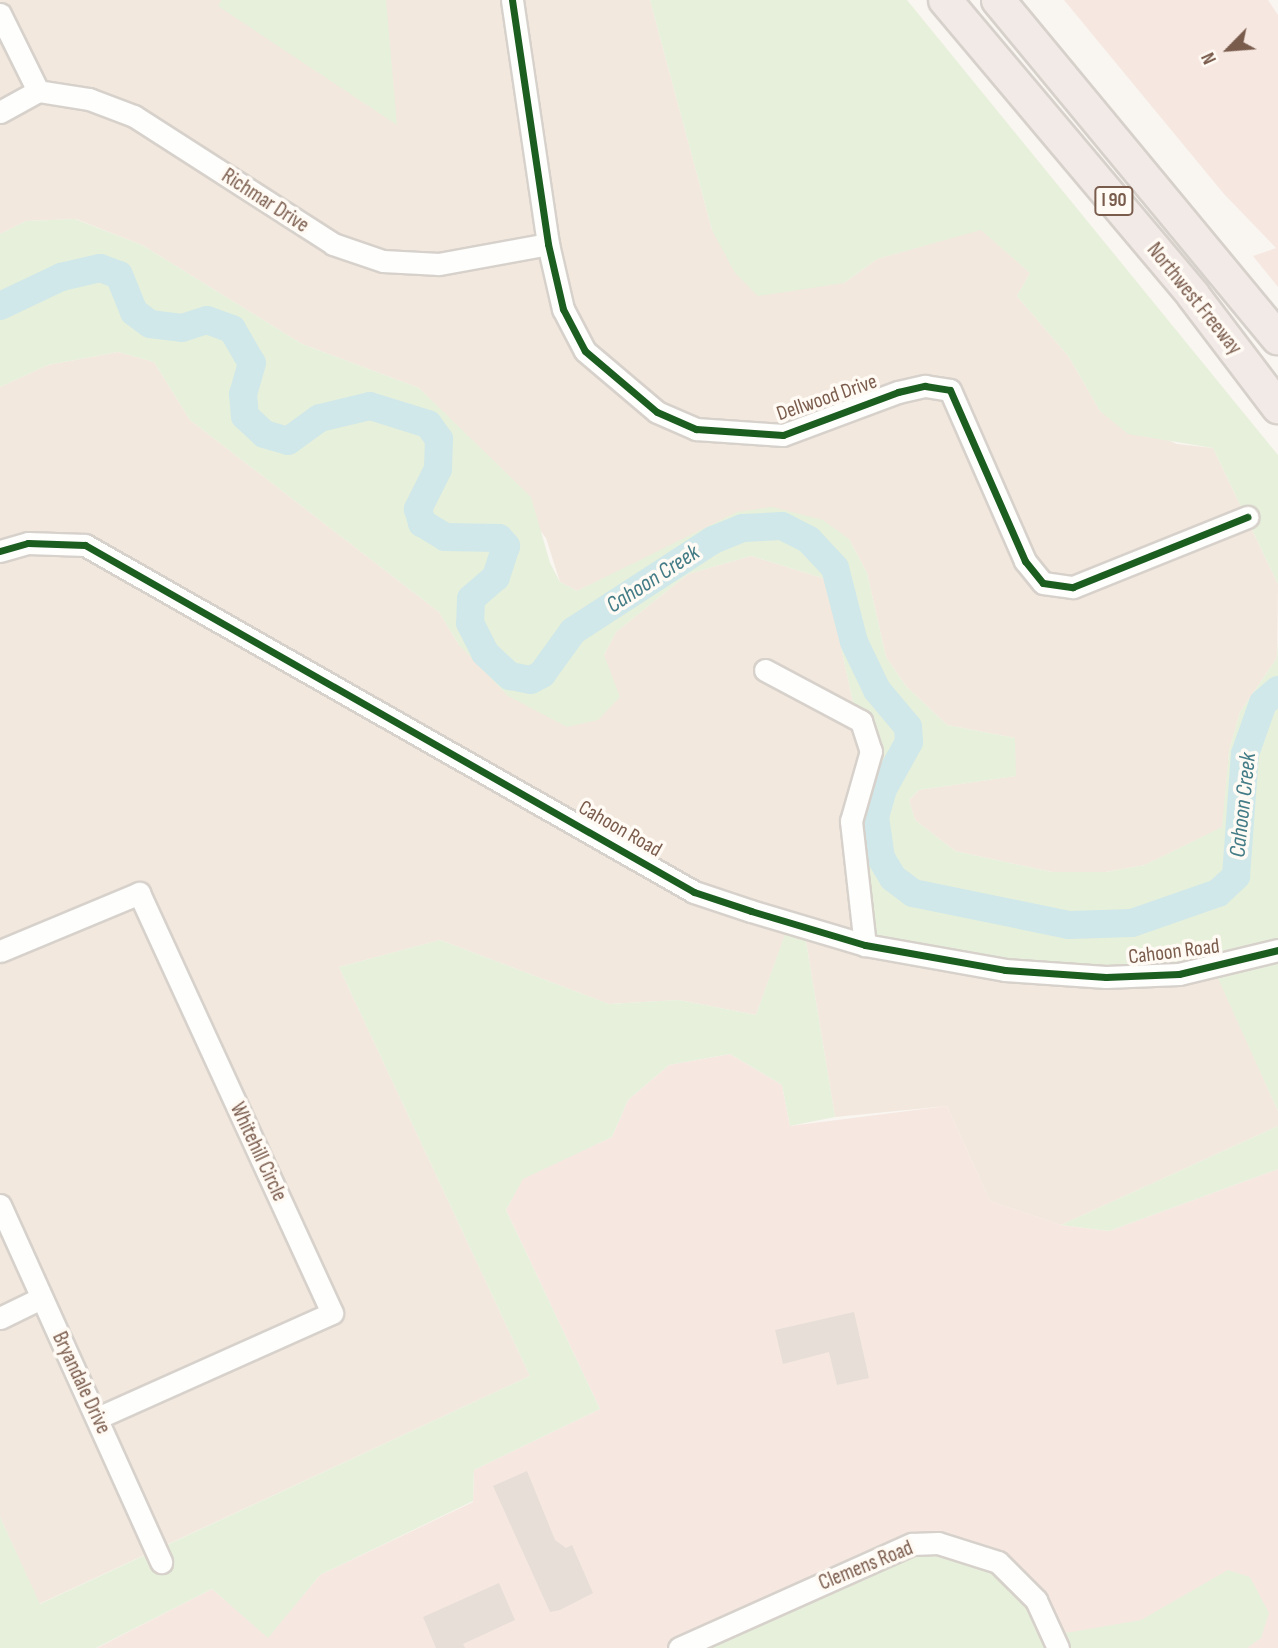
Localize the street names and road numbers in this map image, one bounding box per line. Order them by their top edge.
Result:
street label: Richmar Drive [217,164,313,238]
road number: I 90 [1093,186,1135,216]
street label: Northwest Freeway [1141,238,1247,360]
street label: Dellwood Drive [774,369,880,427]
street label: Cahoon Road [574,795,666,863]
street label: Cahoon Road [1127,934,1221,970]
street label: Whitehill Circle [224,1099,292,1205]
street label: Bryandale Drive [46,1328,116,1438]
street label: Clemens Road [815,1536,917,1596]

